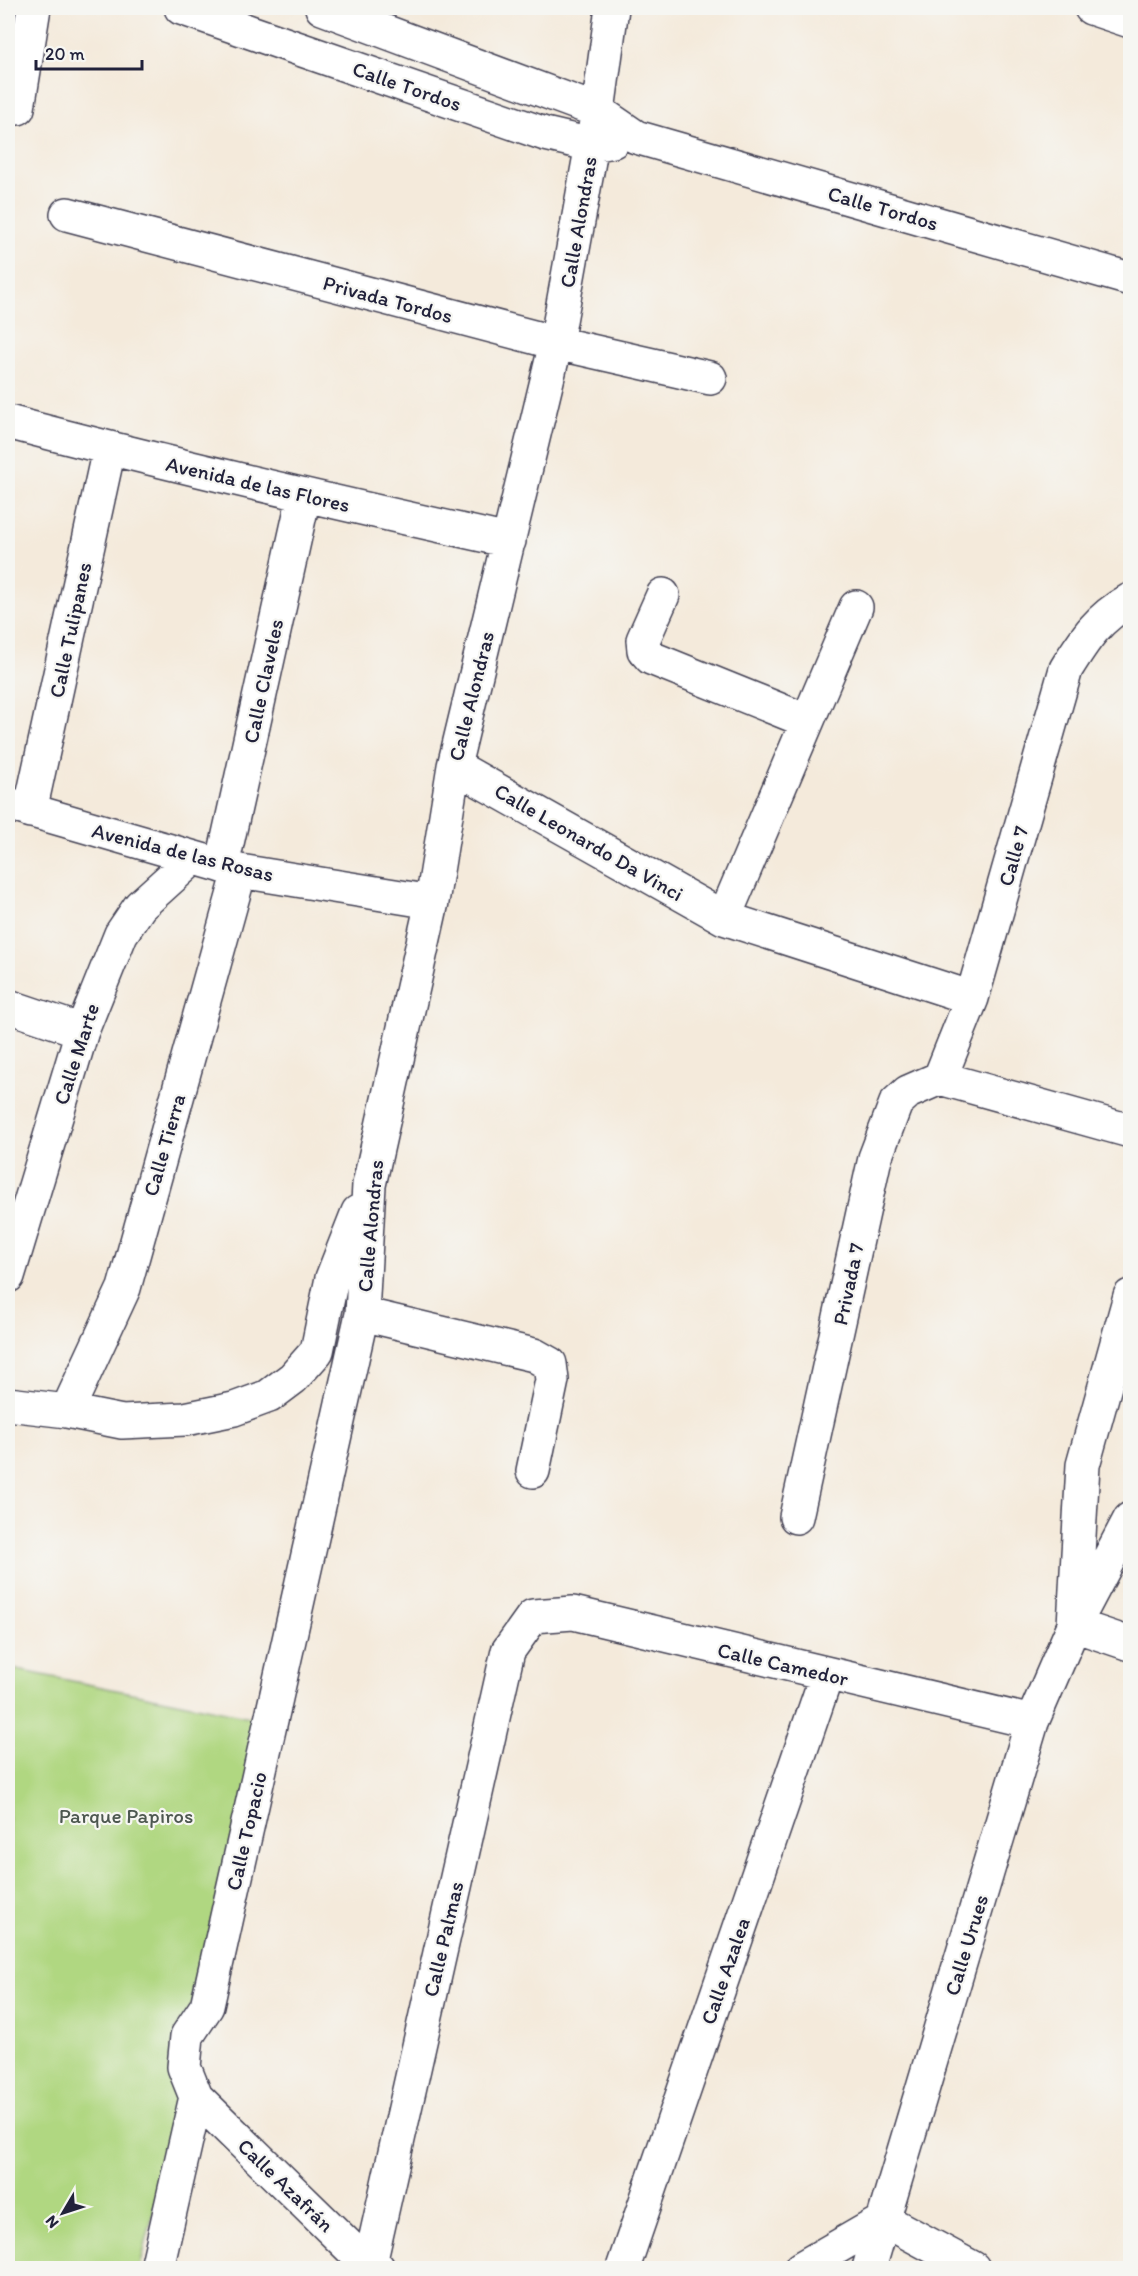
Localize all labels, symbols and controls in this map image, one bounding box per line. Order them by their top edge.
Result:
scale bar [36,33,142,71]
text: 20 m [45,43,85,65]
street label: Calle Tordos [349,56,465,116]
street label: Calle Alondras [554,154,602,290]
street label: Calle Tordos [825,180,941,236]
street label: Privada Tordos [321,270,455,328]
street label: Avenida de las Flores [164,451,352,517]
street label: Calle Tulipanes [43,560,97,700]
street label: Calle Claveles [238,617,288,745]
street label: Calle Alondras [443,629,499,763]
street label: Calle Leonardo Da Vinci [490,778,688,906]
street label: Avenida de las Rosas [90,817,276,887]
street label: Calle 7 [993,823,1033,889]
street label: Calle Marte [48,1000,104,1108]
street label: Calle Tierra [137,1091,191,1199]
street label: Calle Alondras [352,1159,388,1293]
street label: Privada 7 [827,1241,869,1327]
street label: Calle Camedor [715,1637,851,1691]
street label: Calle Topacio [220,1769,272,1893]
park label: Parque Papiros [59,1803,193,1828]
street label: Calle Palmas [418,1879,468,1999]
street label: Calle Urues [939,1891,993,1999]
street label: Calle Azalea [695,1914,755,2028]
street label: Calle Azafrán [233,2133,339,2237]
north arrow [33,2183,93,2243]
text: N [41,2212,63,2232]

